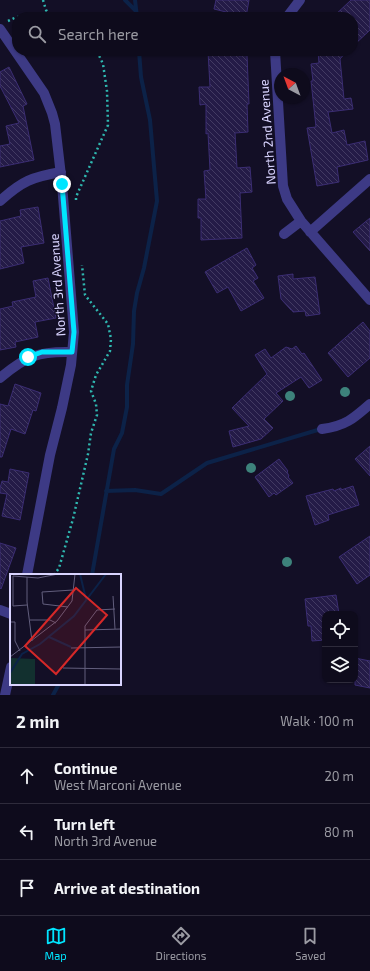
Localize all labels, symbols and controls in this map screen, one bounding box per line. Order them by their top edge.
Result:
search box [12,12,358,56]
icon: search [26,23,48,45]
text: Search here [58,25,139,43]
north arrow [274,68,310,104]
street label: North 2nd Avenue [255,79,279,185]
route end [53,175,71,193]
street label: North 3rd Avenue [45,233,69,337]
route start [19,348,37,366]
inset map [10,574,121,685]
map controls [322,611,358,683]
button: locate [322,611,358,647]
button: layers [322,647,358,683]
text: 2 min [16,711,59,731]
text: Walk · 100 m [280,713,354,729]
text: Continue [54,759,117,777]
icon: ahead [16,765,38,787]
text: 20 m [325,768,354,784]
text: West Marconi Avenue [54,777,182,793]
text: Turn left [54,815,115,833]
icon: left [16,821,38,843]
text: 80 m [324,824,354,840]
text: North 3rd Avenue [54,833,157,849]
icon: arrive [16,877,38,899]
text: Arrive at destination [54,879,200,897]
tab: Map [45,925,67,962]
tab: Directions [156,925,206,962]
tab: Saved [295,925,326,962]

